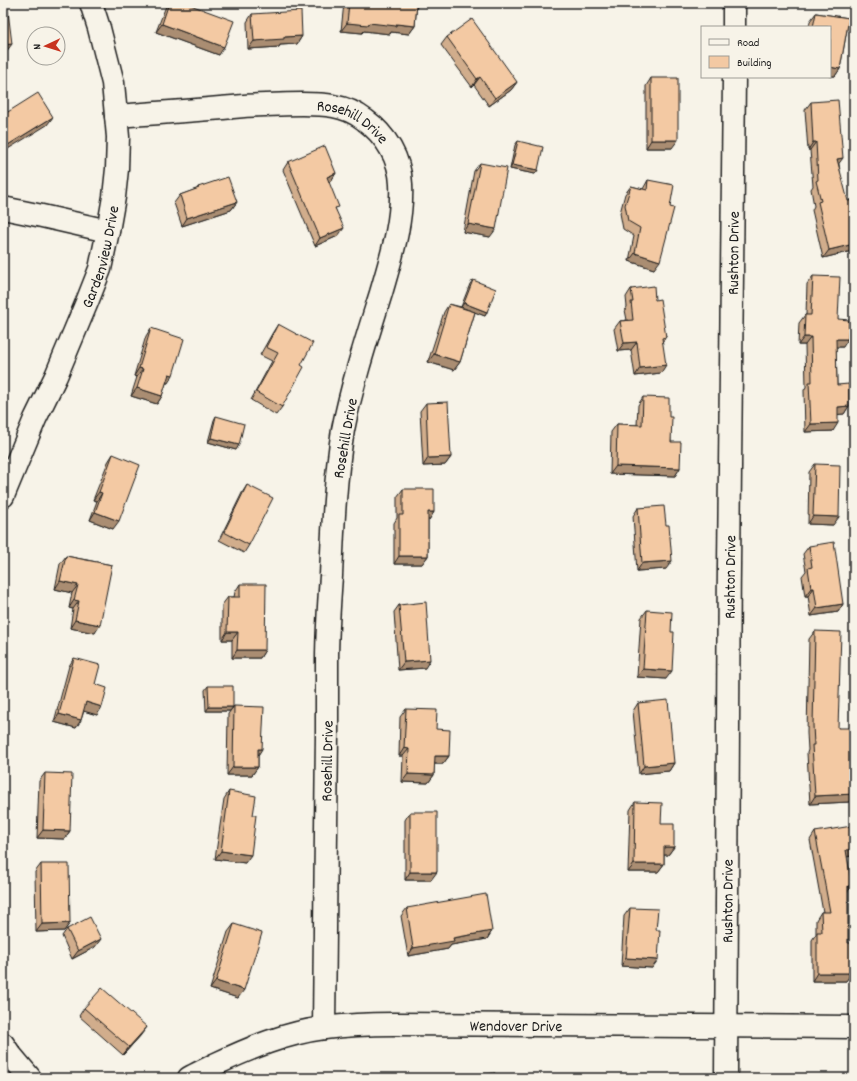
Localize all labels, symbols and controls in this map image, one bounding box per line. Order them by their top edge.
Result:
north arrow [26,26,66,66]
legend [701,26,831,78]
text: Road [737,35,759,52]
text: N [30,43,46,50]
text: Building [737,55,772,72]
street label: Rosehill Drive [316,95,393,150]
street label: Gardenview Drive [77,204,126,312]
street label: Rushton Drive [723,211,747,295]
street label: Rosehill Drive [328,397,365,480]
street label: Rushton Drive [719,535,743,619]
street label: Rosehill Drive [316,720,341,802]
street label: Rushton Drive [717,859,741,943]
street label: Wendover Drive [470,1015,562,1039]

